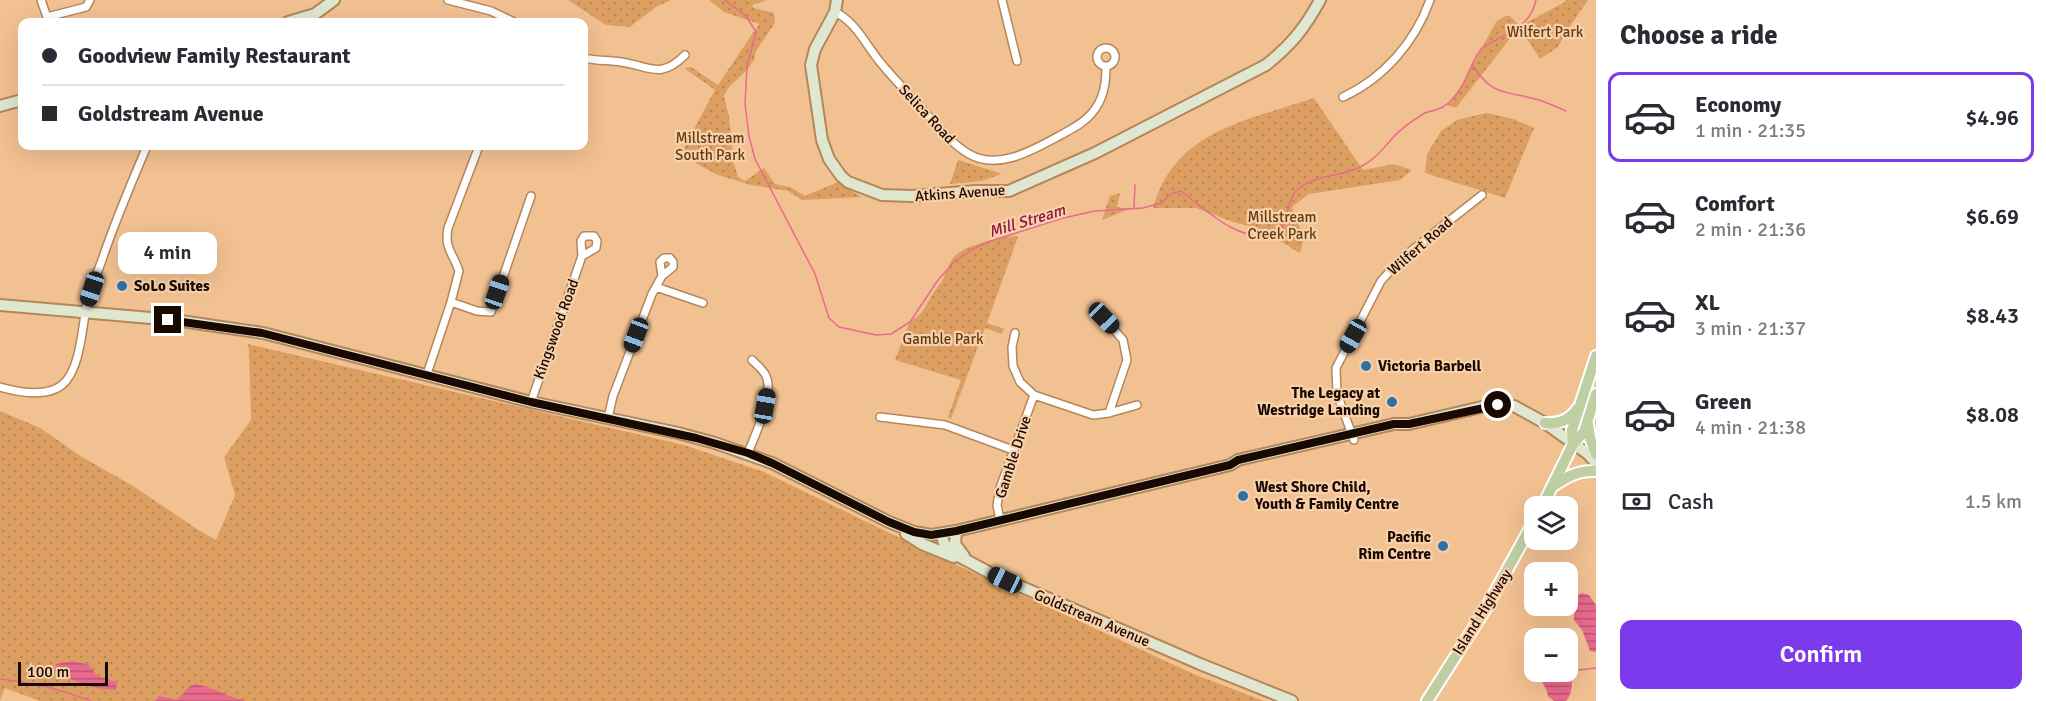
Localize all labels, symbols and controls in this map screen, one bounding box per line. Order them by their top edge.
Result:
text: Choose a ride [1620,19,1778,52]
park label: Wilfert Park [1507,23,1584,41]
text: Goodview Family Restaurant [78,42,351,69]
street label: Selica Road [895,81,959,147]
icon: car [1623,90,1677,144]
text: Economy [1695,91,1781,118]
text: Goldstream Avenue [78,100,264,127]
text: $4.96 [1965,104,2019,131]
text: 1 min · 21:35 [1695,118,1806,143]
park label: Millstream South Park [675,129,745,164]
street label: Atkins Avenue [914,181,1006,205]
icon: car [1623,189,1677,243]
text: Comfort [1695,190,1775,217]
water label: Mill Stream [986,200,1069,242]
text: $6.69 [1965,203,2019,230]
park label: Millstream Creek Park [1248,208,1317,243]
street label: Wilfert Road [1384,213,1456,279]
text: 2 min · 21:36 [1695,217,1806,242]
callout: 4 min [118,233,218,275]
text: 4 min [144,240,191,265]
car [78,269,106,309]
car [483,272,511,312]
street label: Kingswood Road [530,276,582,382]
place label: SoLo Suites [134,277,210,295]
marker: SoLo Suites [115,279,129,293]
icon: car [1623,288,1677,342]
text: XL [1695,289,1720,316]
car [1085,299,1123,337]
text: $8.43 [1965,302,2019,329]
route end [154,306,181,333]
car [621,315,651,355]
car [1336,316,1370,356]
text: 3 min · 21:37 [1695,316,1806,341]
park label: Gamble Park [902,330,984,348]
place label: Victoria Barbell [1378,357,1482,375]
marker: Victoria Barbell [1359,359,1373,373]
place label: The Legacy at Westridge Landing [1257,384,1380,419]
car [753,387,777,425]
icon: car [1623,387,1677,441]
text: Green [1695,388,1752,415]
route start [1484,391,1511,418]
marker: The Legacy at Westridge Landing [1385,395,1399,409]
text: $8.08 [1965,401,2019,428]
street label: Gamble Drive [991,413,1035,501]
text: 4 min · 21:38 [1695,415,1806,440]
place label: West Shore Child, Youth & Family Centre [1254,478,1399,513]
icon: cash [1620,485,1653,518]
text: Cash [1668,488,1714,515]
marker: West Shore Child, Youth & Family Centre [1236,489,1250,503]
text: 1.5 km [1965,489,2022,514]
map controls [1524,496,1578,682]
button: layers [1524,496,1578,550]
place label: Pacific Rim Centre [1358,528,1431,563]
marker: Pacific Rim Centre [1436,539,1450,553]
button: + [1524,562,1578,616]
car [985,564,1025,596]
street label: Island Highway [1449,566,1515,658]
street label: Goldstream Avenue [1031,585,1153,651]
button: Confirm [1620,620,2022,689]
button: − [1524,628,1578,682]
scale bar [18,659,108,686]
text: 100 m [27,662,69,682]

